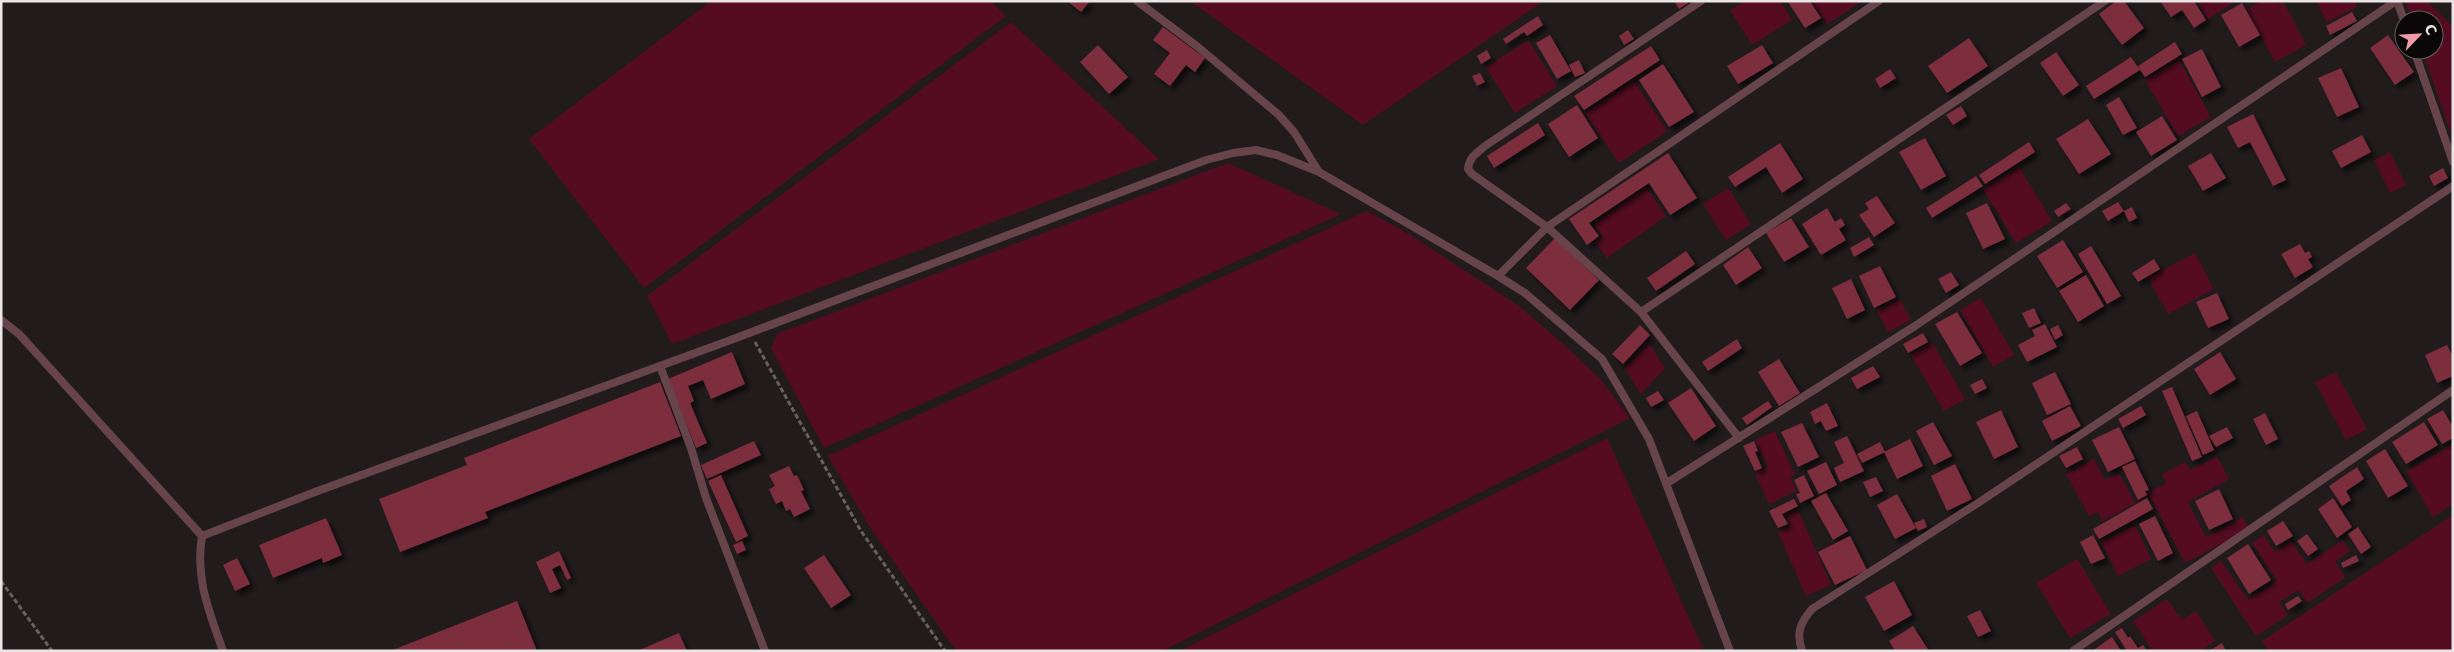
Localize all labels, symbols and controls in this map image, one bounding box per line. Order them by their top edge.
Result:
north arrow [2394,10,2444,60]
text: С [2421,21,2440,38]

